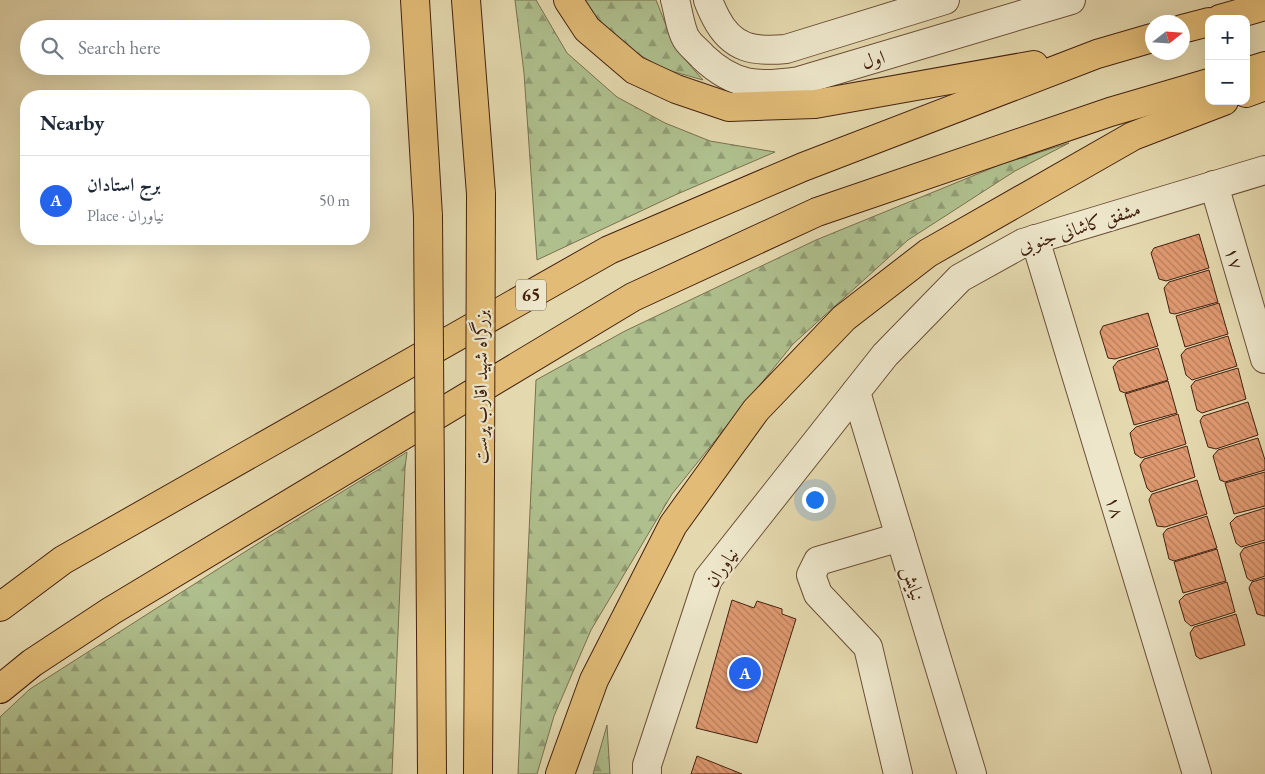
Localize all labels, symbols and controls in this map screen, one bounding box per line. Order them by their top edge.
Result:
north arrow [1145,15,1190,60]
map controls [1205,15,1250,105]
button: + [1205,15,1250,60]
search box [20,20,370,75]
icon: search [38,34,66,62]
text: Search here [78,35,160,60]
street label: اول [858,44,888,75]
button: − [1205,60,1250,105]
text: Nearby [40,109,104,136]
text: برج استادان [87,172,161,197]
text: A [50,190,62,211]
text: 50 m [319,190,350,211]
street label: مشفق کاشانی جنوبی [1015,196,1144,261]
text: Place · نیاوران [87,205,164,226]
street label: ۱۷ [1219,244,1250,272]
road number: 65 [516,280,546,310]
street label: بزرگراه شهید اقارب پرست [468,309,493,464]
your location [802,487,828,513]
street label: ۱۸ [1100,493,1131,521]
street label: نیاوران [699,542,744,592]
street label: نیایش [895,563,931,604]
pin: A [729,654,761,692]

